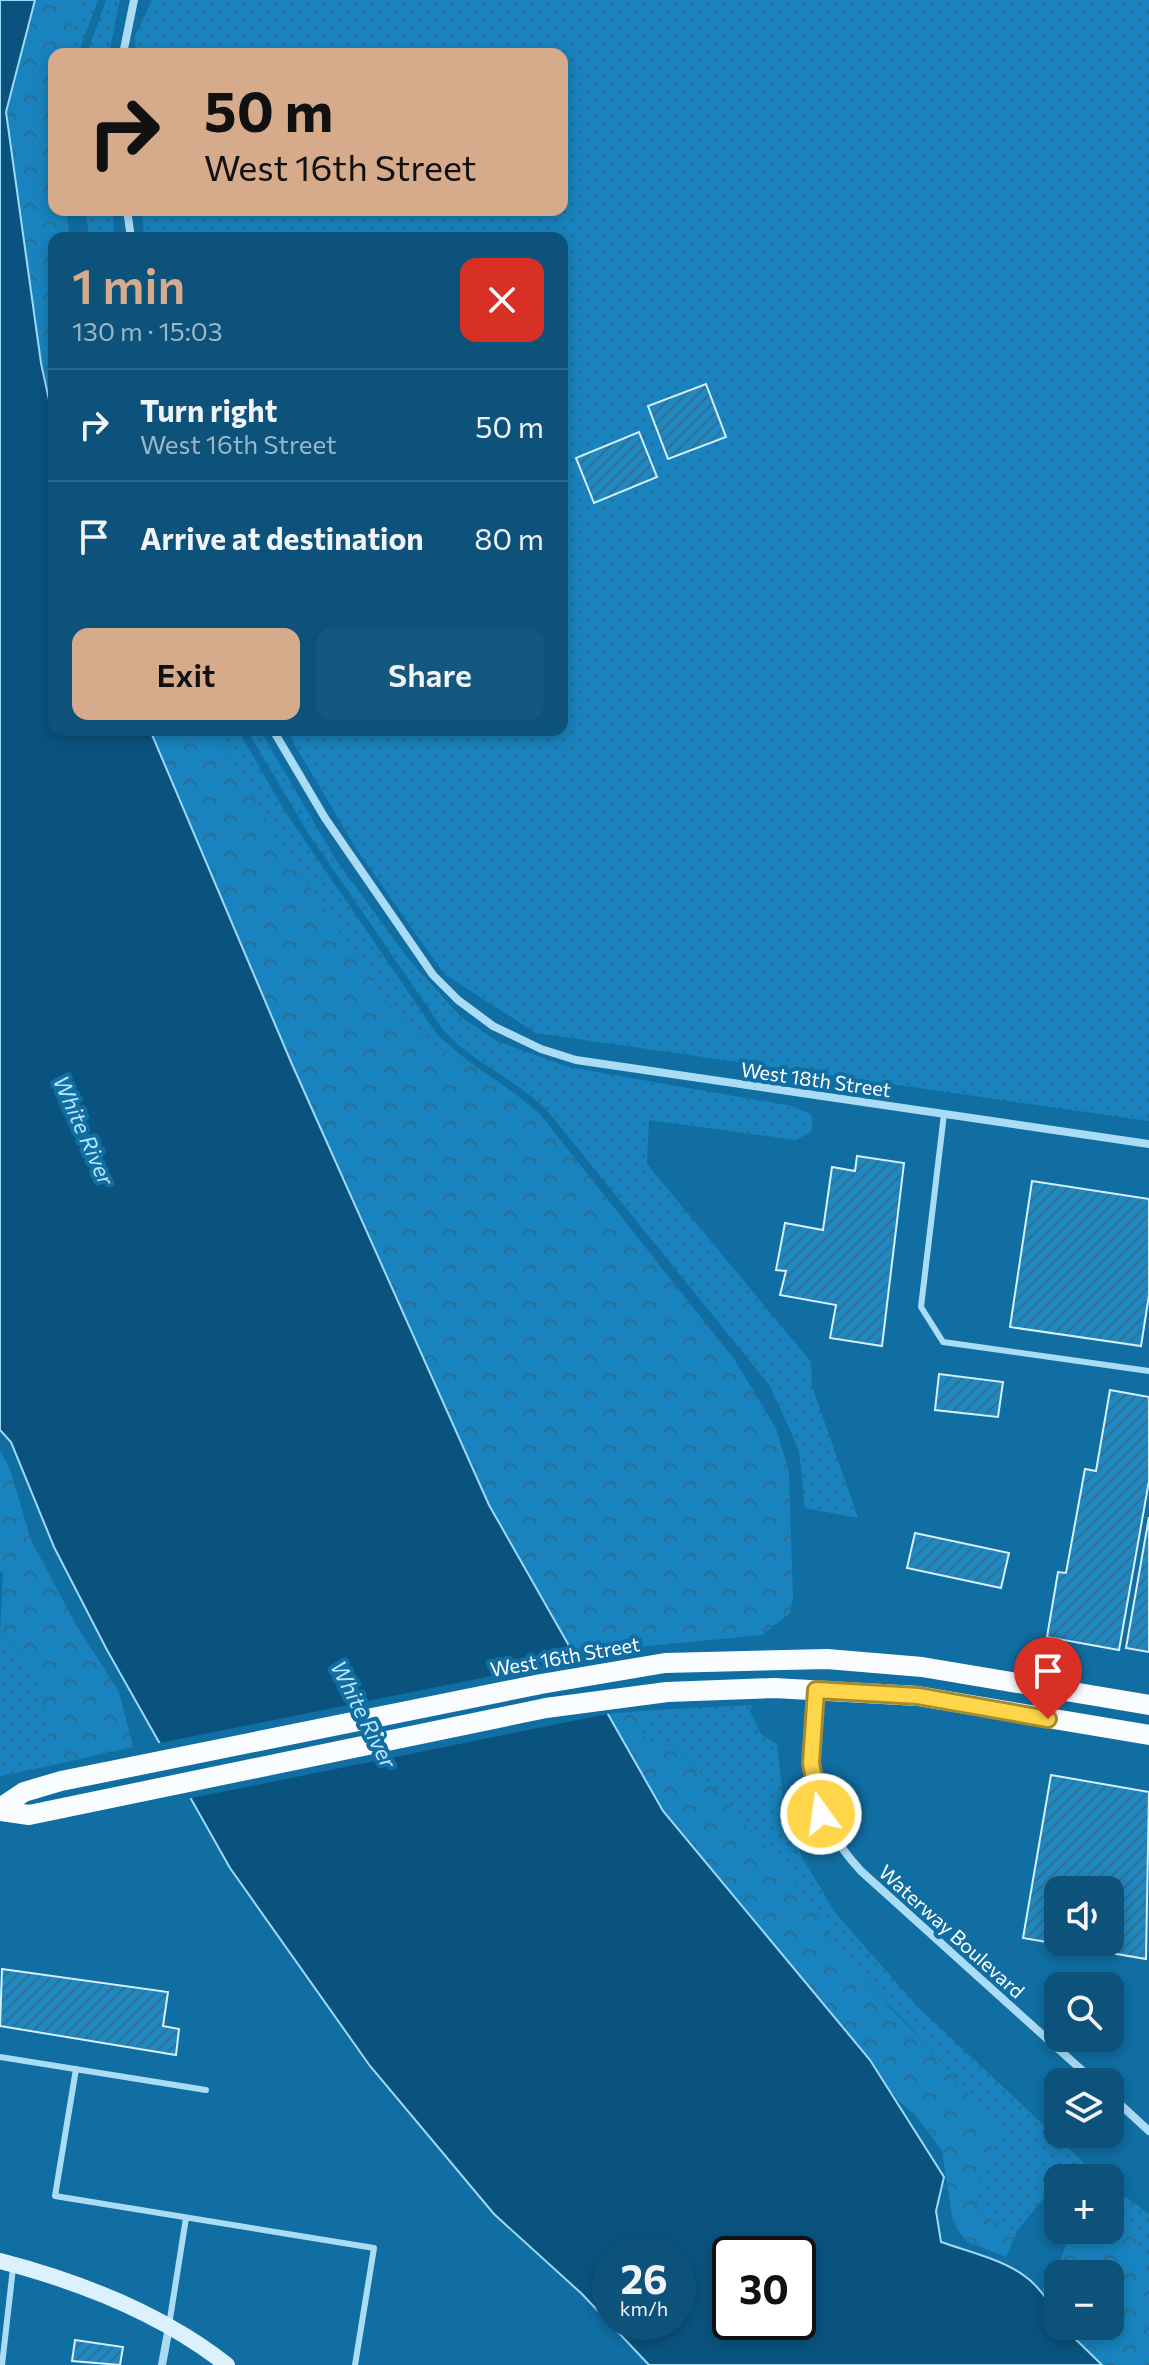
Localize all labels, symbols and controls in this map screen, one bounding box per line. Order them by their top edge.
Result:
text: 50 m [204,75,333,144]
icon: right [72,80,176,184]
text: West 16th Street [204,144,476,188]
text: 1 min [72,255,185,314]
button: close [460,258,544,342]
text: 130 m · 15:03 [72,315,223,346]
text: Turn right [140,391,277,428]
icon: right [72,403,116,447]
text: 50 m [475,407,544,444]
text: West 16th Street [140,428,337,459]
icon: arrive [72,515,116,559]
text: Arrive at destination [140,519,424,556]
text: 80 m [474,519,544,556]
button: Exit [72,628,300,720]
button: Share [316,628,544,720]
street label: West 18th Street [739,1057,893,1101]
water label: White River [48,1071,121,1190]
street label: West 16th Street [488,1631,642,1681]
pin [1014,1637,1082,1719]
icon: arrive [1026,1649,1070,1693]
water label: White River [325,1656,403,1773]
position arrow [779,1772,863,1856]
street label: Waterway Boulevard [874,1859,1030,2003]
map controls [1044,1876,1124,2340]
button: sound [1044,1876,1124,1956]
button: search [1044,1972,1124,2052]
button: layers [1044,2068,1124,2148]
button: + [1044,2164,1124,2244]
speed limit sign: 30 [712,2236,816,2340]
text: 26 [620,2253,668,2302]
button: − [1044,2260,1124,2340]
text: km/h [620,2296,668,2320]

